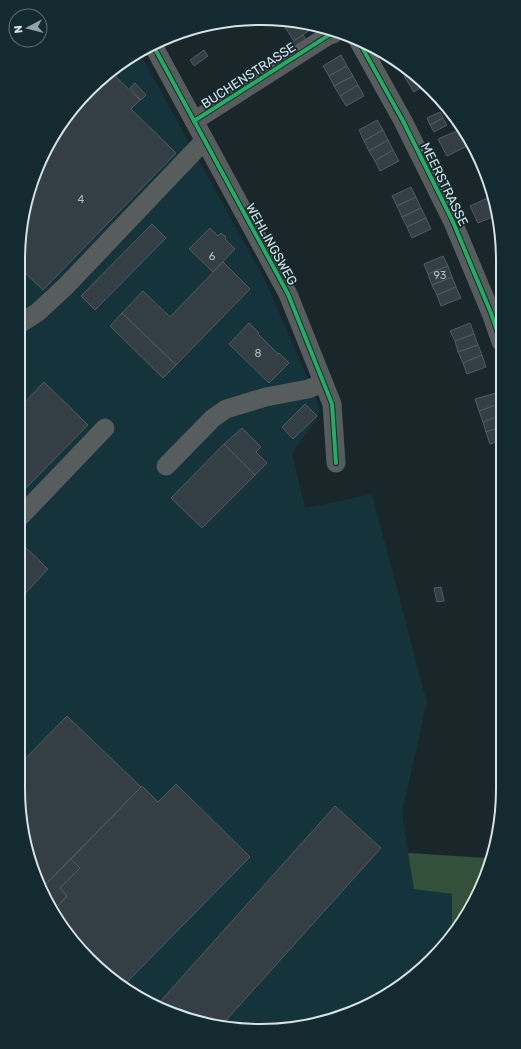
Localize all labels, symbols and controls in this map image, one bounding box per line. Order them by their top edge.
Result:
north arrow [8,8,48,48]
text: N [12,24,26,34]
street label: BUCHENSTRASSE [198,39,298,111]
street label: MEERSTRASSE [418,140,471,229]
house number: 4 [78,193,85,206]
street label: WEHLINGSWEG [243,201,300,288]
house number: 6 [209,250,216,263]
house number: 93 [434,269,447,282]
house number: 8 [255,347,262,360]

